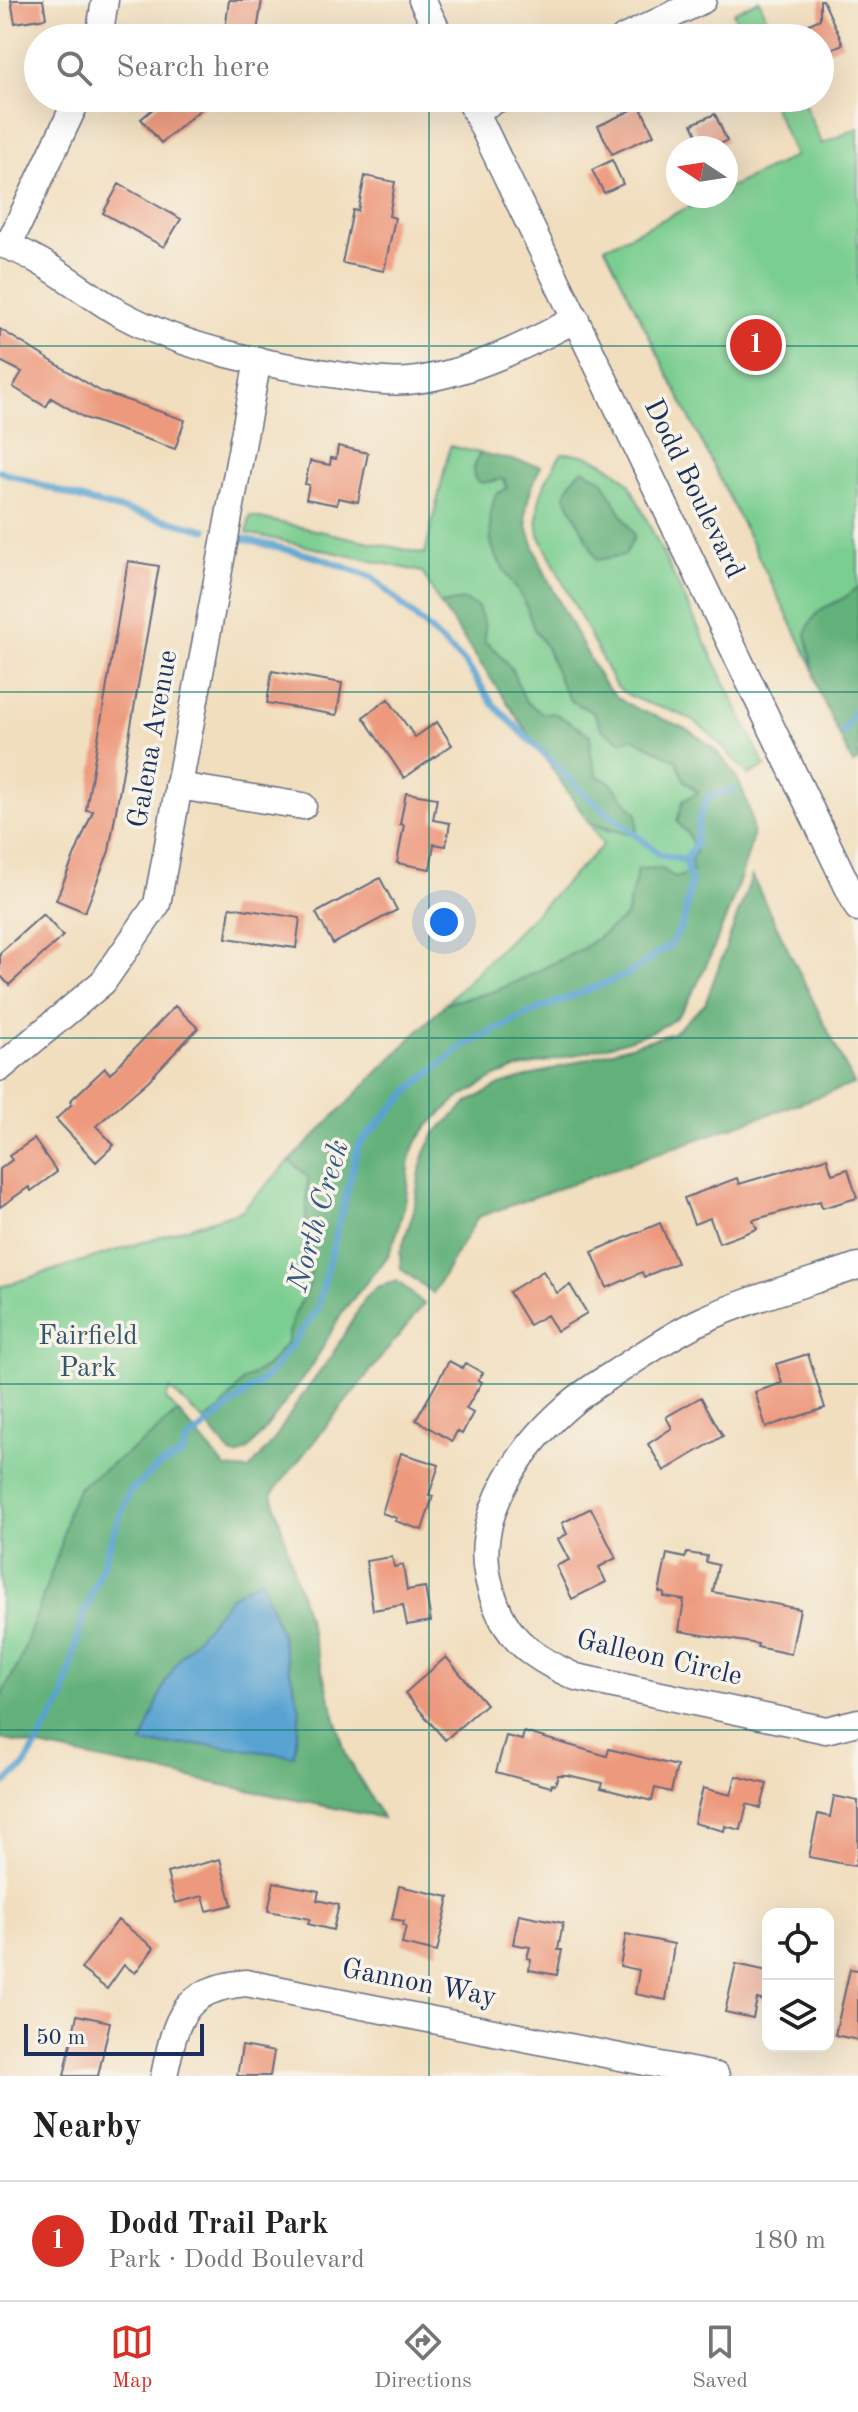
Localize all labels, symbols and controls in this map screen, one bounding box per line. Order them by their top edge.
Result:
search box [24,24,834,112]
icon: search [52,46,96,90]
text: Search here [116,53,270,83]
north arrow [666,136,738,208]
pin: 1 [730,315,782,375]
street label: Dodd Boulevard [638,395,748,583]
street label: Galena Avenue [125,648,183,830]
your location [424,902,464,942]
water label: North Creek [283,1137,355,1296]
park label: Fairfield Park [38,1323,138,1383]
street label: Galleon Circle [573,1626,745,1692]
map controls [762,1908,834,2052]
button: locate [762,1908,834,1980]
street label: Gannon Way [339,1955,499,2013]
button: layers [762,1980,834,2052]
scale bar [24,2020,204,2056]
text: 50 m [36,2027,85,2049]
text: Nearby [32,2111,142,2145]
text: Dodd Trail Park [108,2210,328,2240]
text: 1 [50,2228,66,2254]
text: 180 m [753,2228,826,2254]
text: Park · Dodd Boulevard [108,2247,365,2273]
tab: Map [110,2320,154,2395]
tab: Directions [374,2320,472,2395]
tab: Saved [692,2320,748,2395]

